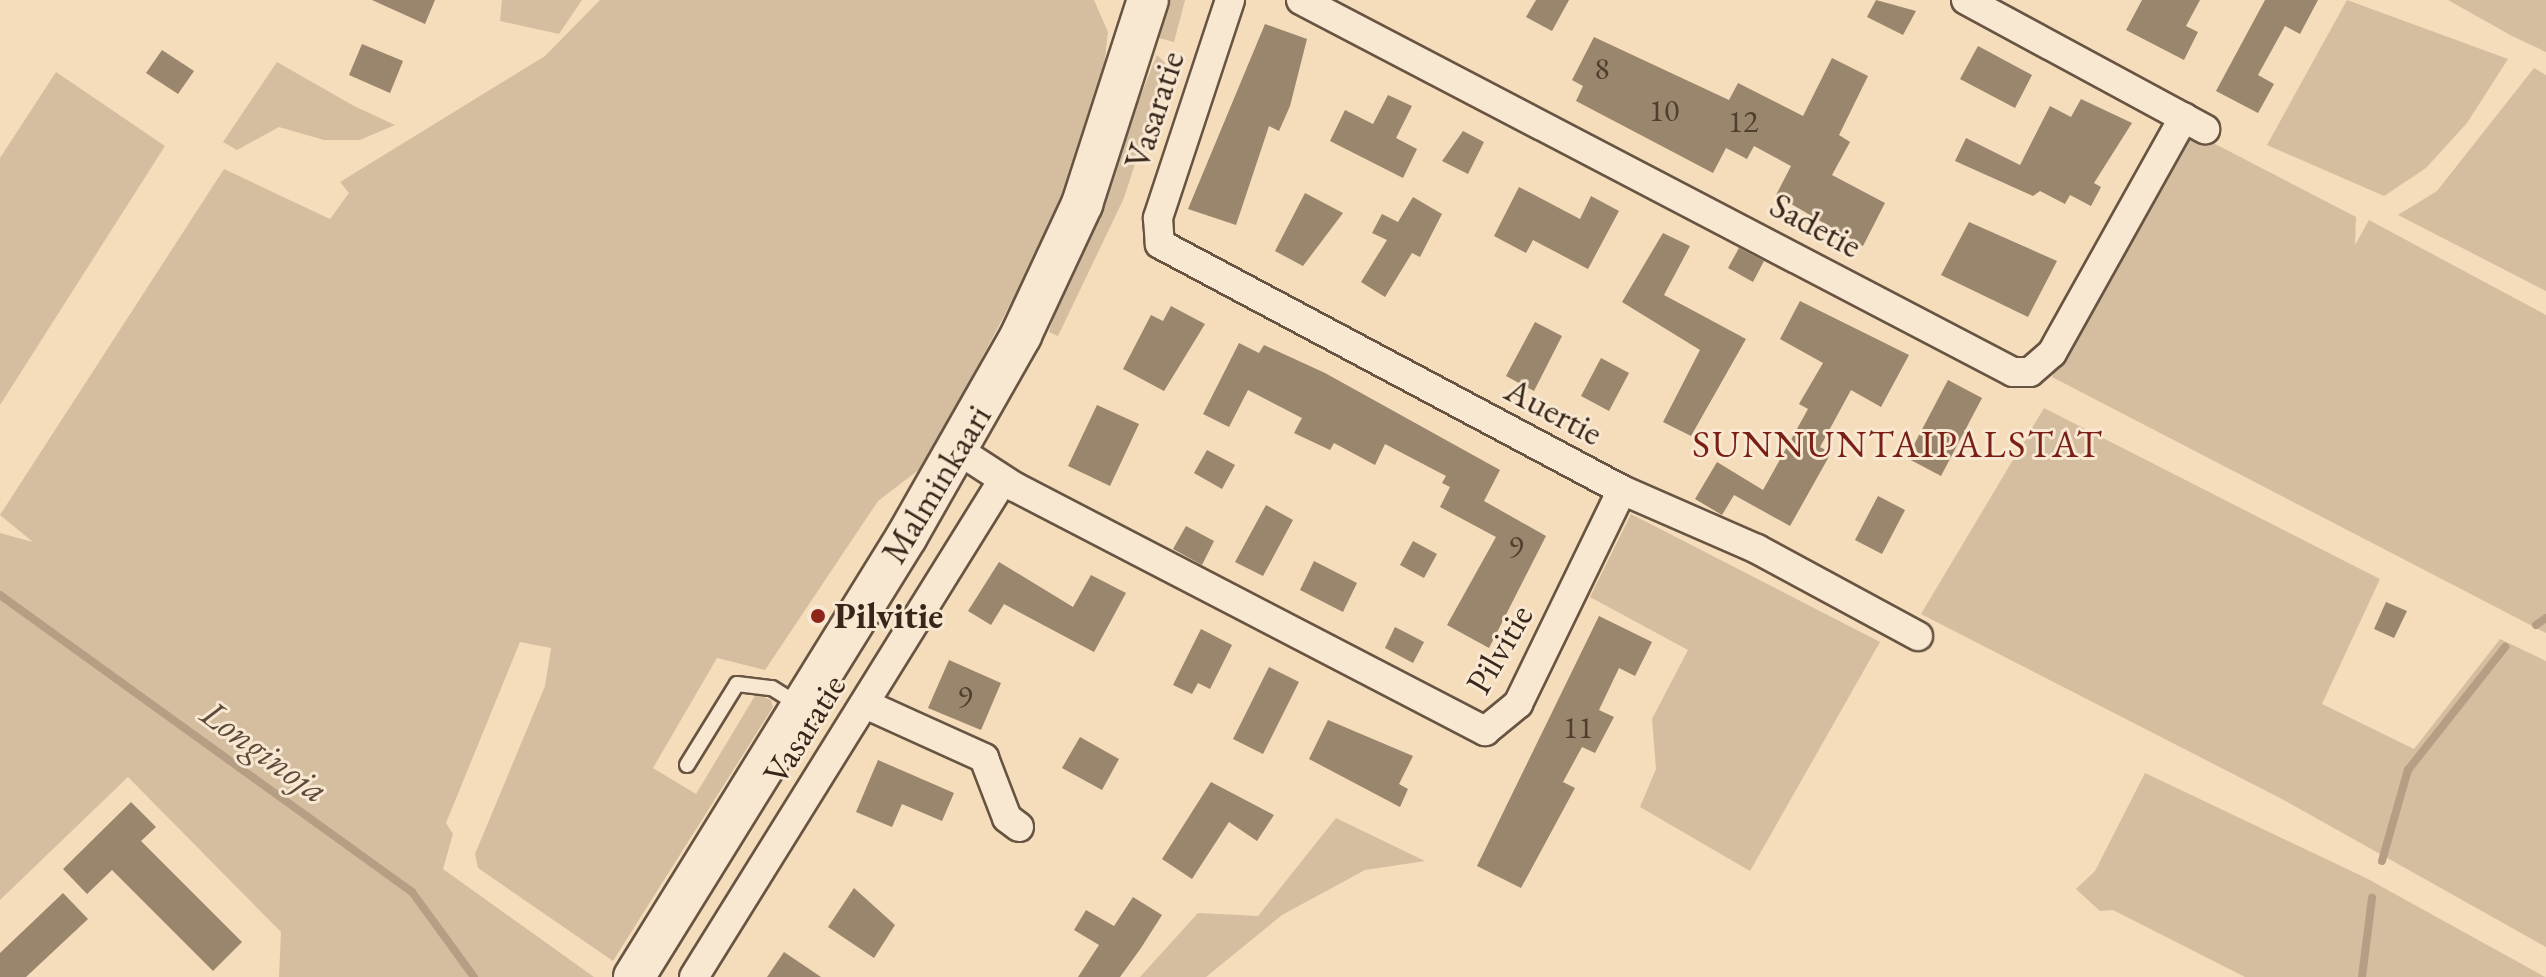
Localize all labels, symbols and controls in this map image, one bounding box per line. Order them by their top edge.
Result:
street label: Vasaratie [1115,46,1193,174]
house number: 8 [1594,49,1610,87]
house number: 10 [1649,91,1679,129]
house number: 12 [1728,102,1758,140]
street label: Sadetie [1763,183,1869,267]
street label: Auertie [1498,367,1610,455]
street label: Malminkaari [872,397,1000,571]
district label: SUNNUNTAIPALSTAT [1692,421,2104,467]
house number: 9 [1508,527,1524,565]
place label: Pilvitie [834,594,943,638]
street label: Pilvitie [1456,597,1542,701]
marker: Pilvitie [809,607,827,625]
street label: Vasaratie [753,666,855,792]
house number: 9 [957,677,973,715]
water label: Longinoja [193,690,337,812]
house number: 11 [1563,708,1593,746]

